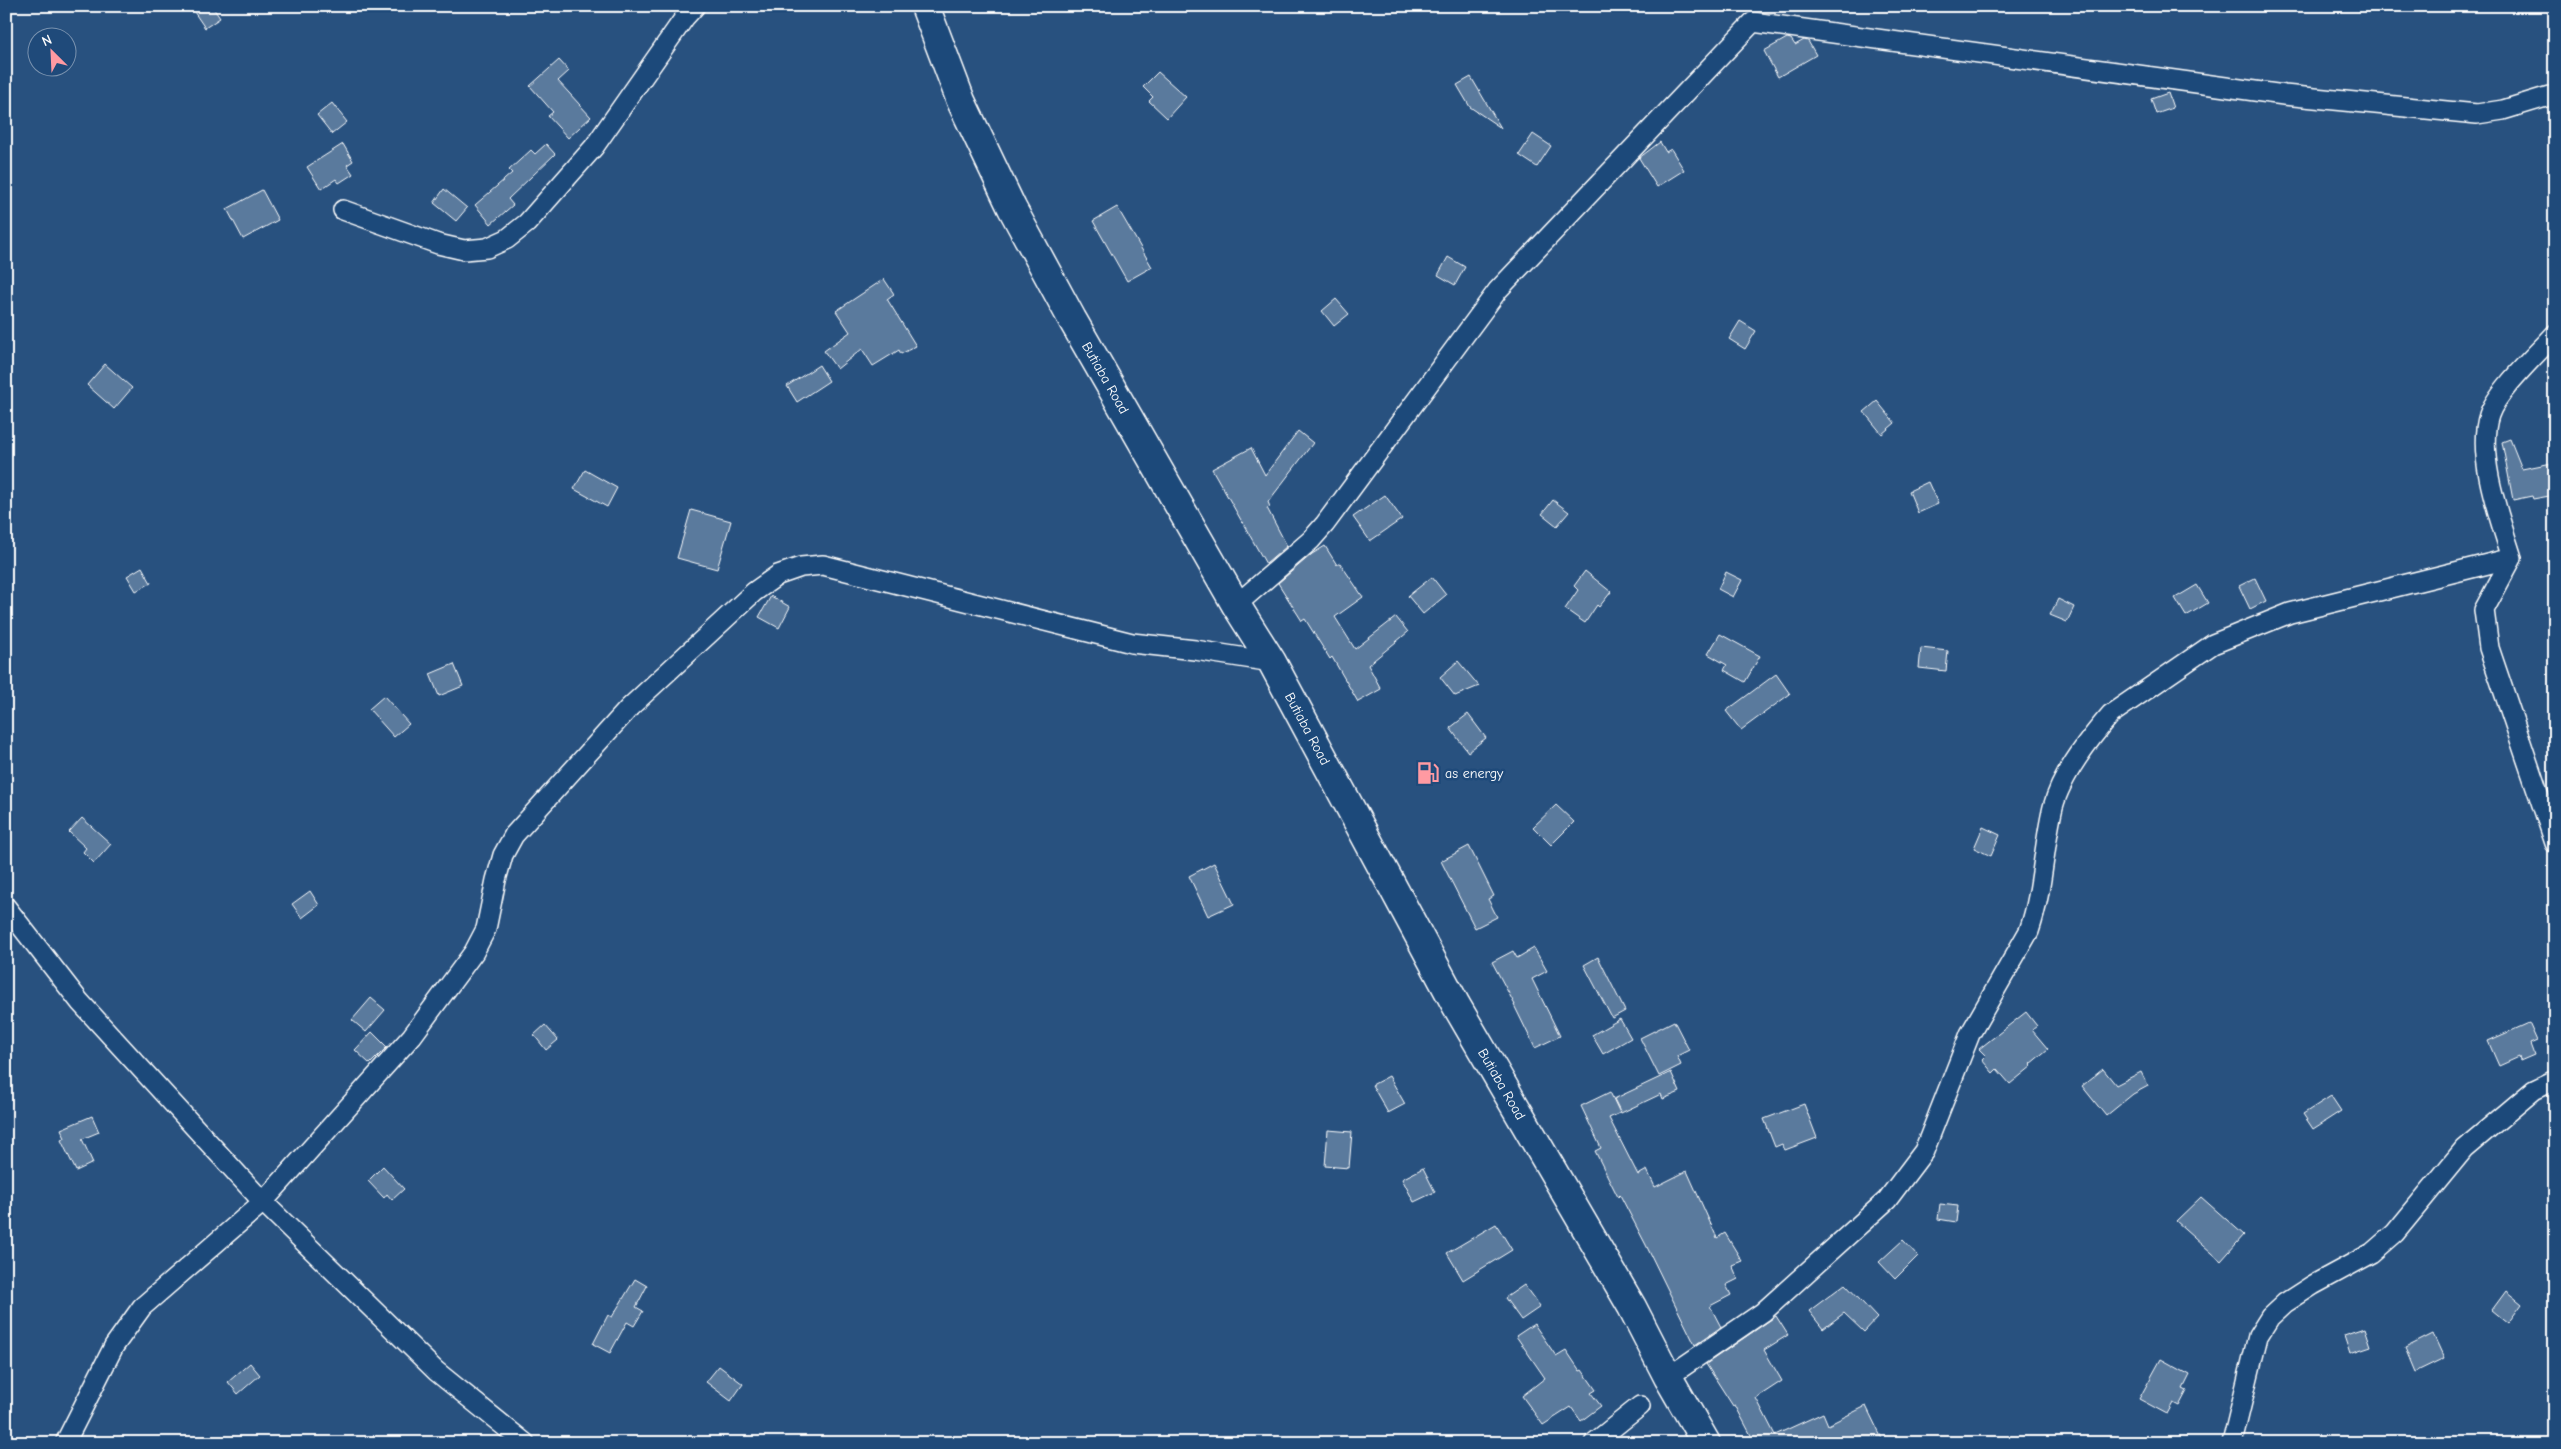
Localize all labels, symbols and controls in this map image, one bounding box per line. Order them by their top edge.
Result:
north arrow [28,28,78,78]
text: N [39,31,55,50]
street label: Butiaba Road [1078,339,1133,417]
street label: Butiaba Road [1281,690,1334,768]
fuel station icon: as energy [1415,760,1441,786]
place label: as energy [1445,765,1504,782]
street label: Butiaba Road [1474,1045,1529,1123]

